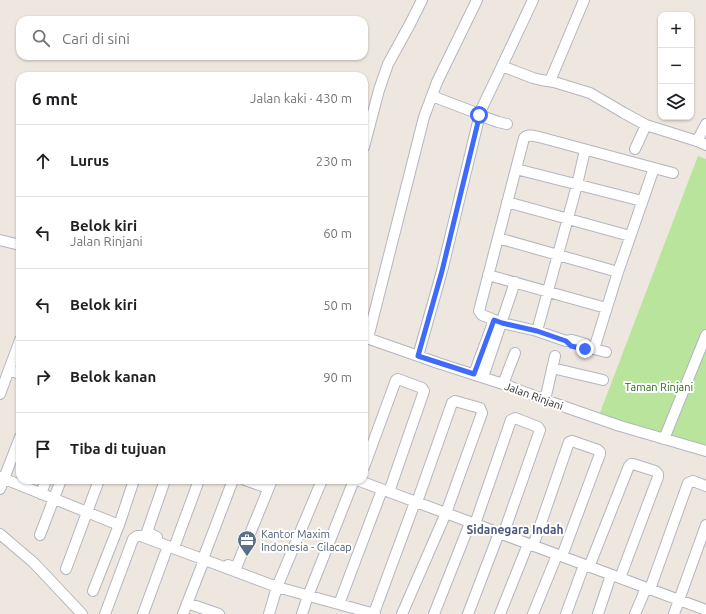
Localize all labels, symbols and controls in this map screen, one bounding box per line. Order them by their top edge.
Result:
map controls [658,12,694,120]
button: + [658,12,694,48]
search box [16,16,368,60]
icon: search [30,27,52,49]
text: Cari di sini [62,30,130,47]
button: − [658,48,694,84]
button: layers [658,84,694,120]
text: 6 mnt [32,89,78,108]
text: Jalan kaki · 430 m [250,91,352,105]
route start [470,106,488,124]
icon: ahead [32,150,54,172]
text: Lurus [70,152,109,169]
text: 230 m [316,154,352,168]
text: Belok kiri [70,217,137,234]
icon: left [32,222,54,244]
text: 60 m [323,226,352,240]
text: Jalan Rinjani [70,234,143,248]
icon: left [32,294,54,316]
text: Belok kiri [70,296,137,313]
text: 50 m [323,298,352,312]
route end [576,340,594,358]
icon: right [32,366,54,388]
text: Belok kanan [70,368,156,385]
text: 90 m [323,370,352,384]
street label: Jalan Rinjani [503,380,565,412]
park label: Taman Rinjani [625,381,693,393]
icon: arrive [32,438,54,460]
text: Tiba di tujuan [70,440,166,457]
district label: Sidanegara Indah [467,523,563,536]
place label: Kantor Maxim Indonesia - Cilacap [261,528,352,553]
office icon: Kantor Maxim Indonesia - Cilacap [236,529,258,557]

